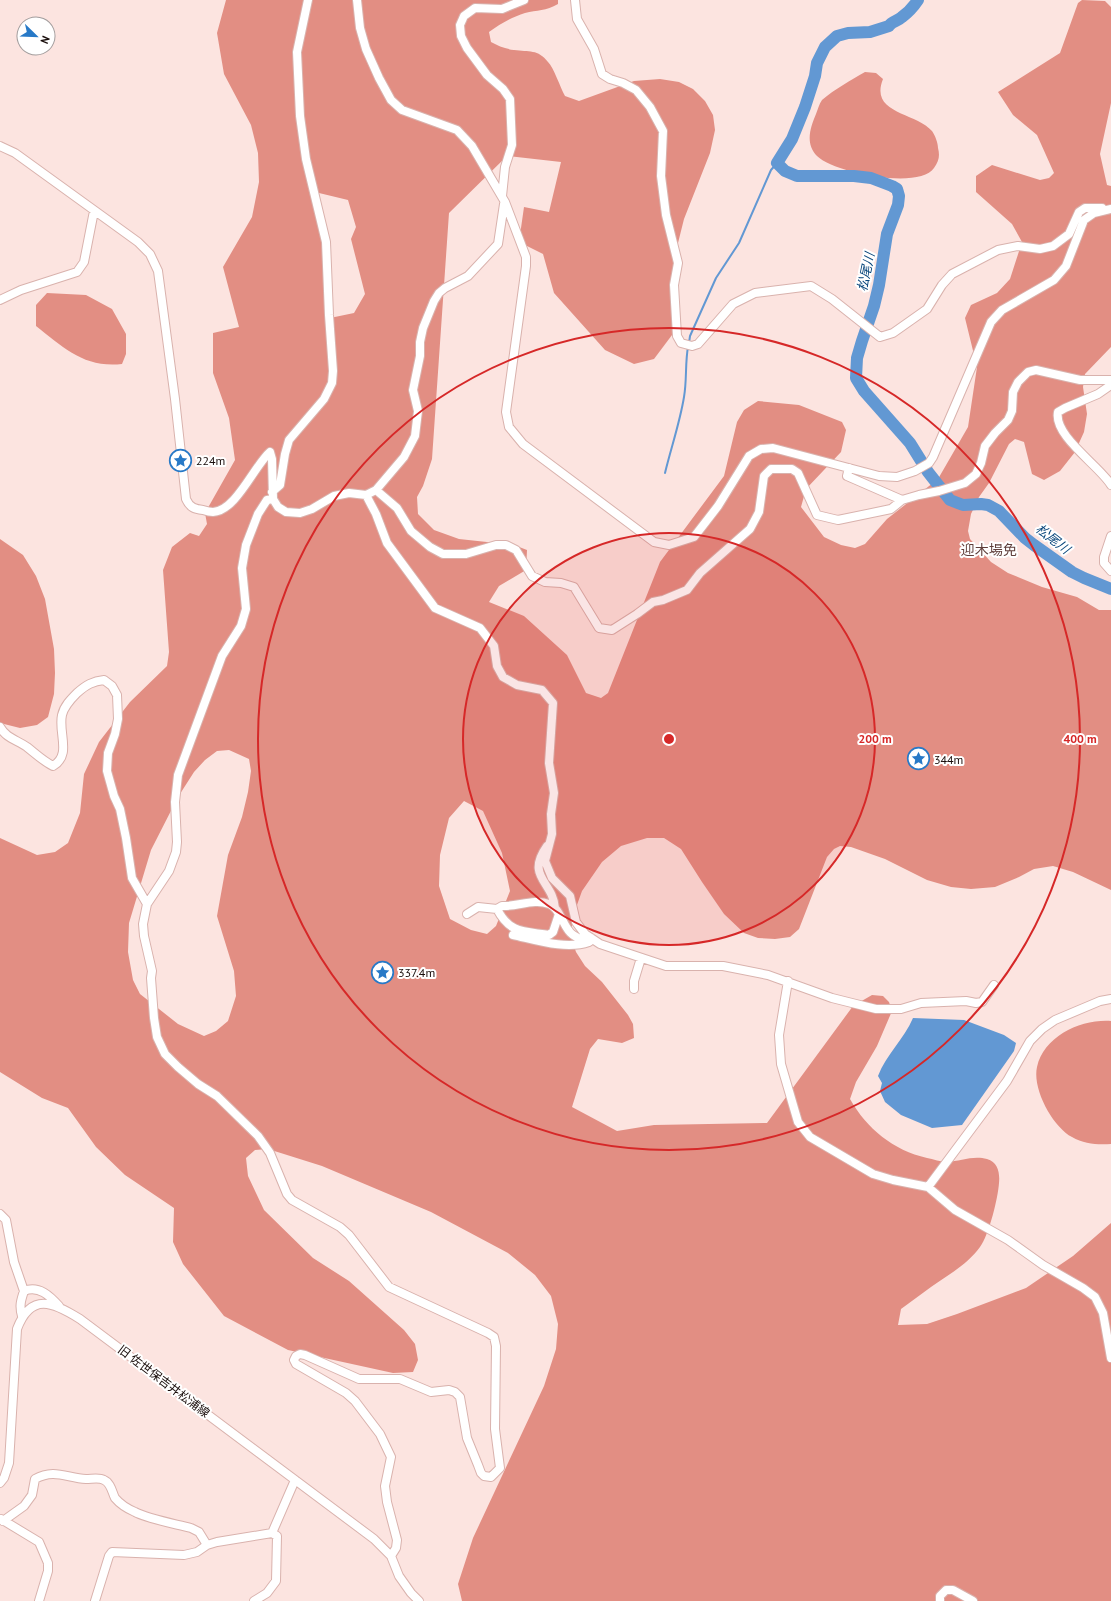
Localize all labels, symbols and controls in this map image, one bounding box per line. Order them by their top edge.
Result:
north arrow [16,16,56,56]
text: N [37,34,53,46]
water label: 松尾川 [854,249,879,293]
place icon: 224m [168,447,194,473]
place label: 224m [196,453,225,468]
water label: 松尾川 [1032,520,1075,559]
district label: 迎木場免 [961,541,1017,559]
text: 200 m [858,731,892,746]
text: 400 m [1063,731,1097,746]
centre of rings [662,732,676,746]
place icon: 344m [906,746,932,772]
place label: 344m [934,752,963,767]
place icon: 337.4m [369,959,395,985]
place label: 337.4m [398,965,435,980]
street label: 旧 佐世保吉井松浦線 [115,1342,213,1420]

